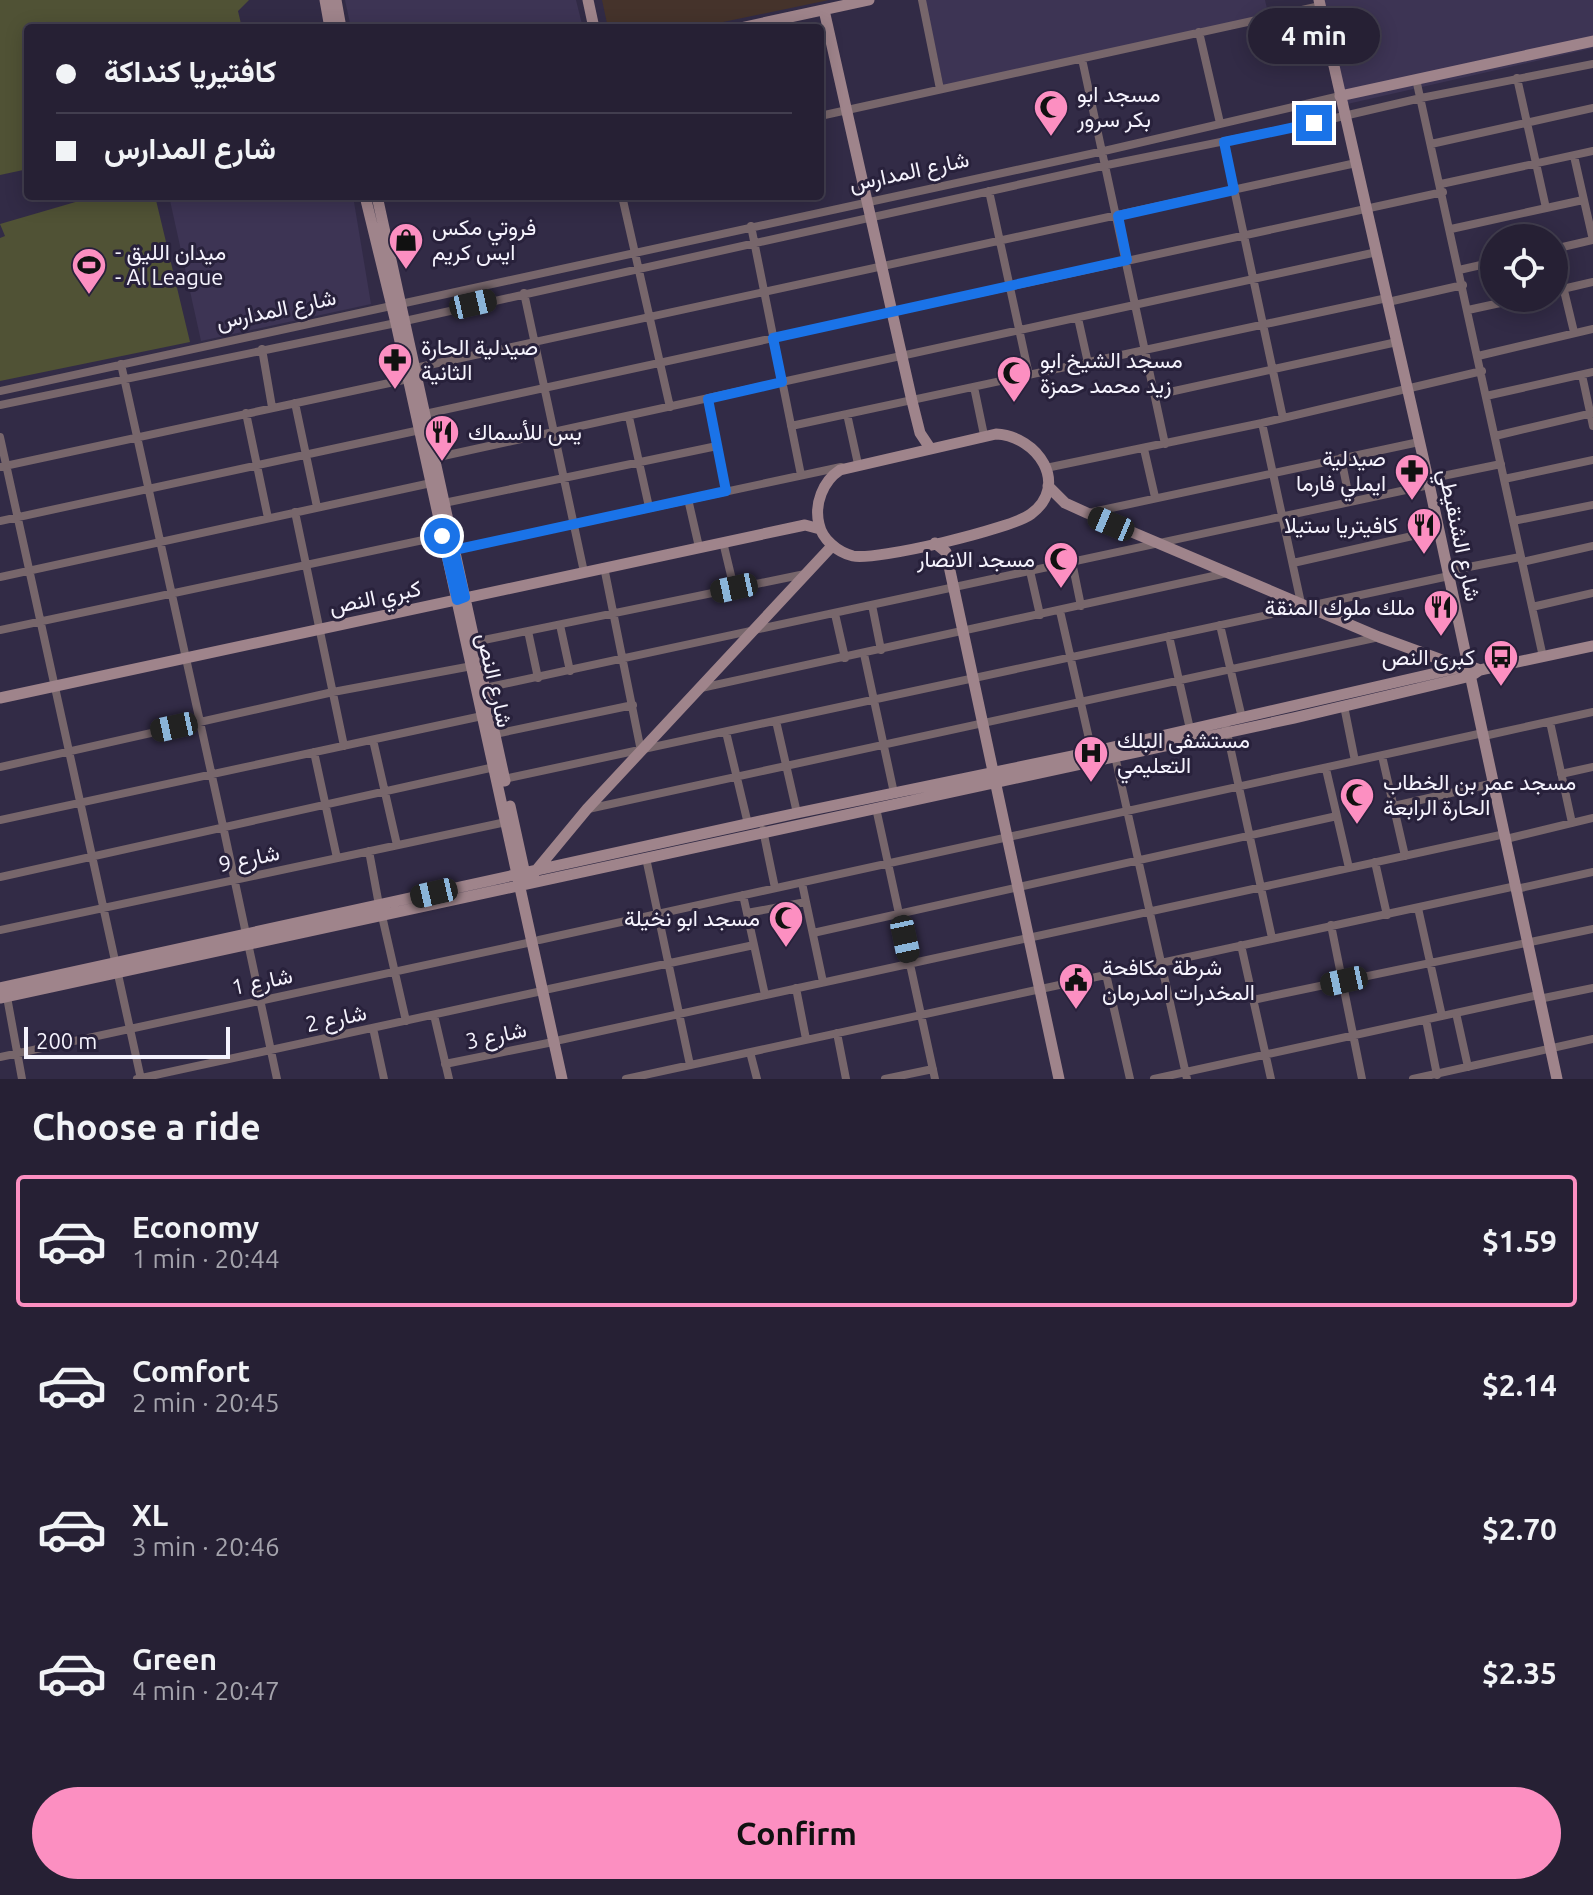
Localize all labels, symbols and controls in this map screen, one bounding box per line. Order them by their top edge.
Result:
callout: 4 min [1248,7,1380,63]
text: 4 min [1281,21,1347,50]
text: كافتيريا كنداكة [104,54,277,88]
place label: مسجد ابو بكر سرور [1076,81,1160,133]
mosque icon: مسجد ابو بكر سرور [1032,88,1070,138]
route end [1296,105,1332,141]
text: شارع المدارس [104,131,276,165]
street label: شارع المدارس [847,146,972,198]
place label: فروتي مكس ايس كريم [432,214,536,267]
shop icon: فروتي مكس ايس كريم [387,221,425,271]
map controls [1480,224,1568,312]
button: locate [1480,224,1568,312]
place label: - ميدان الليق - Al League [115,239,226,289]
sports icon: - ميدان الليق - Al League [70,246,108,296]
street label: شارع المدارس [214,284,339,336]
car [447,287,499,321]
place label: صيدلية الحارة الثانية [421,334,538,385]
pharmacy icon: صيدلية الحارة الثانية [376,341,414,391]
place label: مسجد الشيخ ابو زيد محمد حمزة [1040,347,1183,399]
mosque icon: مسجد الشيخ ابو زيد محمد حمزة [995,354,1033,404]
restaurant icon: يس للأسماك [423,413,461,463]
place label: يس للأسماك [468,419,582,446]
place label: صيدلية ايملي فارما [1296,445,1386,502]
pharmacy icon: صيدلية ايملي فارما [1393,452,1431,502]
street label: شارع الشنقيطي [1427,466,1487,605]
car [1084,504,1138,544]
restaurant icon: كافيتريا ستيلا [1405,506,1443,556]
place label: كافيتريا ستيلا [1284,512,1398,539]
route start [424,518,460,554]
mosque icon: مسجد الانصار [1042,540,1080,590]
place label: مسجد الانصار [916,546,1035,573]
car [708,571,760,605]
street label: كبري النص [327,575,425,625]
restaurant icon: ملك ملوك المنقة [1422,588,1460,638]
place label: ملك ملوك المنقة [1264,594,1415,621]
street label: شارع النص [470,630,518,730]
bus stop icon: كبرى النص [1482,638,1520,688]
place label: كبرى النص [1382,644,1475,671]
car [148,710,200,744]
place label: مستشفى البلك التعليمي [1117,727,1250,784]
hospital icon: مستشفى البلك التعليمي [1072,734,1110,784]
place label: مسجد عمر بن الخطاب الحارة الرابعة [1383,769,1576,821]
mosque icon: مسجد عمر بن الخطاب الحارة الرابعة [1338,776,1376,826]
street label: شارع 9 [216,839,282,879]
car [408,876,460,910]
mosque icon: مسجد ابو نخيلة [767,899,805,949]
place label: مسجد ابو نخيلة [624,905,760,932]
car [888,913,922,965]
place label: شرطة مكافحة المخدرات امدرمان [1102,954,1255,1006]
public building icon: شرطة مكافحة المخدرات امدرمان [1057,961,1095,1011]
street label: شارع 1 [229,962,295,1002]
car [1318,964,1370,998]
street label: شارع 2 [303,999,369,1039]
street label: شارع 3 [463,1016,529,1056]
scale bar [24,1023,230,1059]
text: 200 m [36,1028,97,1053]
text: Choose a ride [32,1106,261,1147]
icon: car [36,1205,108,1277]
text: Economy [132,1210,259,1244]
text: $1.59 [1482,1224,1557,1258]
text: 1 min · 20:44 [132,1244,280,1273]
icon: car [36,1349,108,1421]
text: Comfort [132,1354,250,1388]
text: $2.14 [1482,1368,1557,1402]
text: 2 min · 20:45 [132,1388,280,1417]
icon: car [36,1493,108,1565]
text: XL [132,1498,168,1532]
text: $2.70 [1482,1512,1557,1546]
text: 3 min · 20:46 [132,1532,280,1561]
icon: car [36,1637,108,1709]
text: Green [132,1642,217,1676]
text: $2.35 [1482,1656,1557,1690]
text: 4 min · 20:47 [132,1676,280,1705]
button: Confirm [32,1787,1561,1879]

